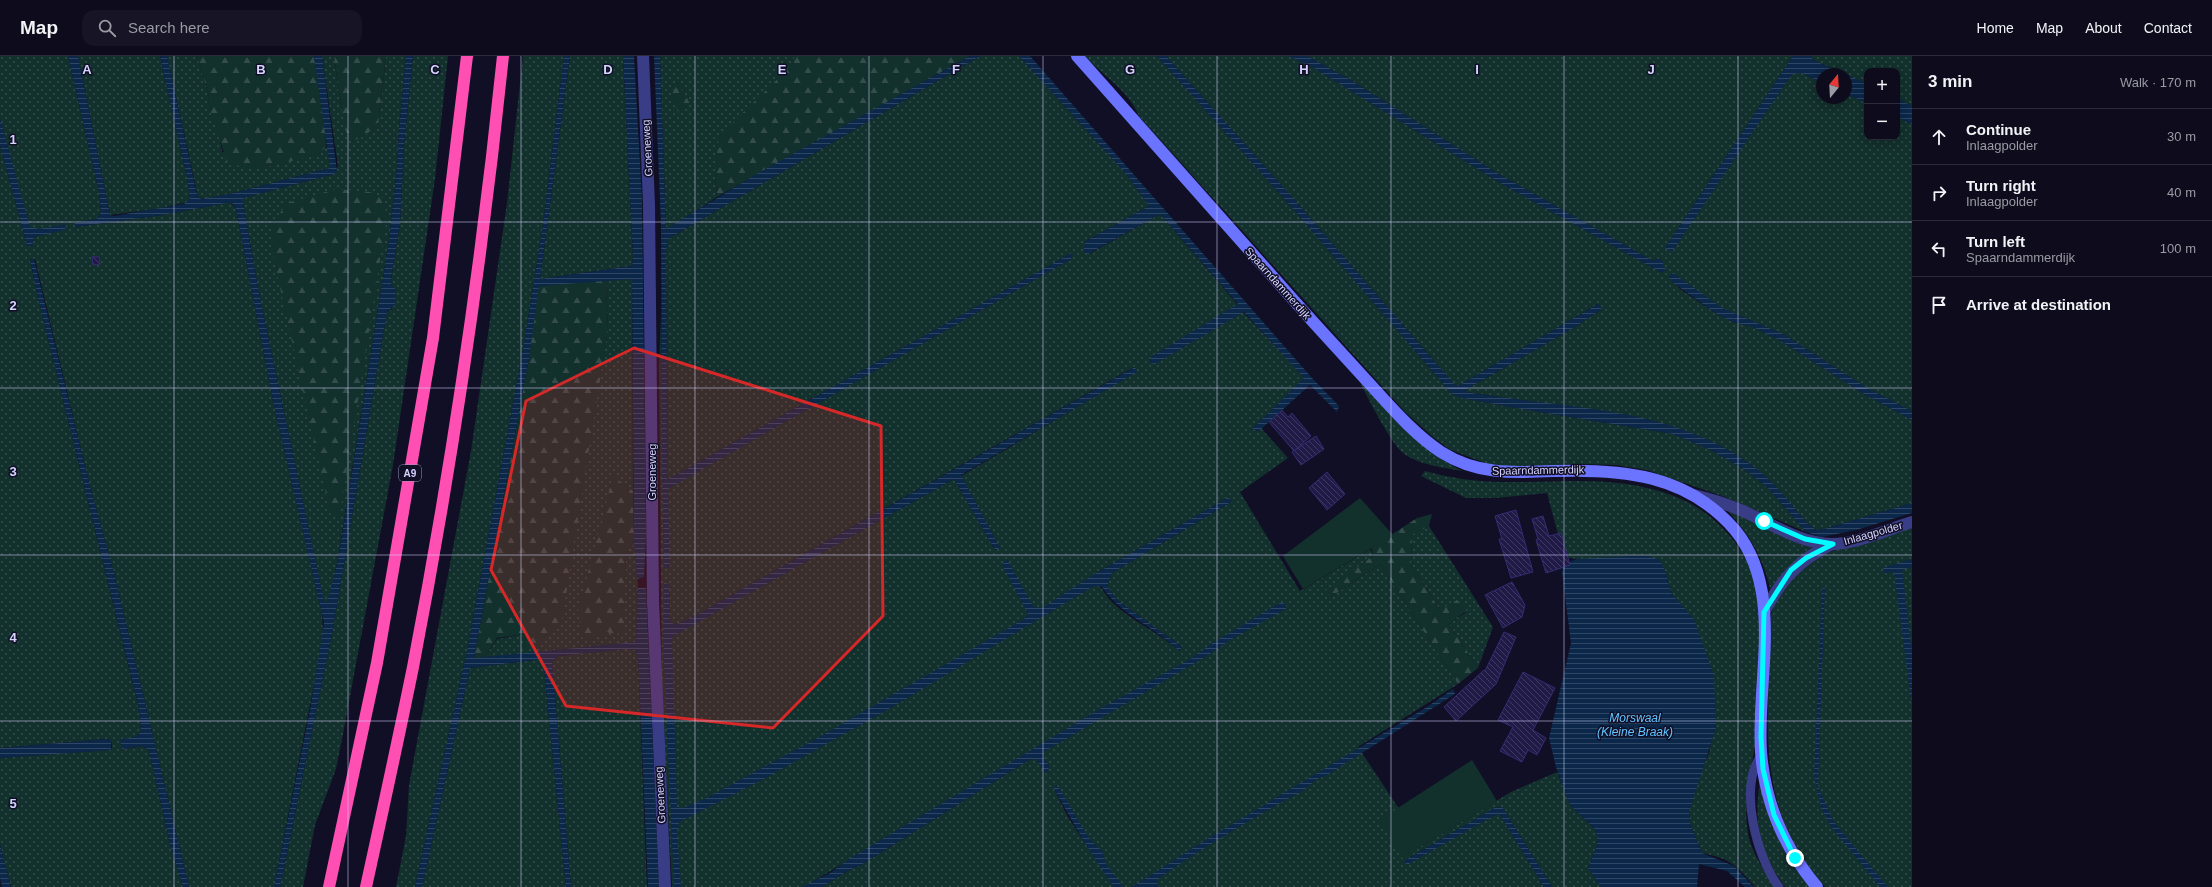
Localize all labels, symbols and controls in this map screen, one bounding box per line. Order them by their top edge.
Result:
search box [82,10,362,46]
text: Map [20,17,58,38]
icon: search [96,17,118,39]
text: Search here [128,19,210,36]
text: Home [1977,20,2014,36]
text: Map [2036,20,2063,36]
text: About [2085,20,2122,36]
text: Contact [2144,20,2192,36]
text: A [82,62,92,77]
text: B [256,62,266,77]
text: C [430,62,440,77]
text: D [603,62,613,77]
text: E [778,62,787,77]
text: F [952,62,960,77]
text: G [1125,62,1135,77]
text: H [1299,62,1309,77]
text: I [1475,62,1479,77]
text: J [1647,62,1655,77]
north arrow [1816,68,1852,104]
map controls [1864,68,1900,140]
button: + [1864,68,1900,104]
text: 3 min [1928,72,1972,91]
text: Walk · 170 m [2120,75,2196,90]
button: − [1864,104,1900,140]
street label: Groeneweg [640,119,654,177]
text: Continue [1966,121,2031,138]
icon: ahead [1928,126,1950,148]
text: 30 m [2167,129,2196,144]
text: 1 [9,132,17,147]
text: Inlaagpolder [1966,138,2038,153]
text: Turn right [1966,177,2036,194]
icon: right [1928,182,1950,204]
text: 40 m [2167,185,2196,200]
text: Inlaagpolder [1966,194,2038,209]
text: Turn left [1966,233,2025,250]
icon: left [1928,238,1950,260]
text: 100 m [2160,241,2196,256]
street label: Spaarndammerdijk [1243,245,1314,322]
text: Spaarndammerdijk [1966,250,2075,265]
icon: arrive [1928,294,1950,316]
text: Arrive at destination [1966,296,2111,313]
text: 2 [9,298,17,313]
street label: Groeneweg [646,444,658,500]
street label: Spaarndammerdijk [1492,463,1585,477]
text: 3 [9,464,17,479]
road number: A9 [399,465,421,481]
route start [1755,512,1773,530]
street label: Inlaagpolder [1842,519,1904,547]
text: 4 [9,630,17,645]
water label: Morswaal (Kleine Braak) [1597,711,1673,739]
street label: Groeneweg [653,766,667,824]
text: 5 [9,796,17,811]
route end [1786,849,1804,867]

